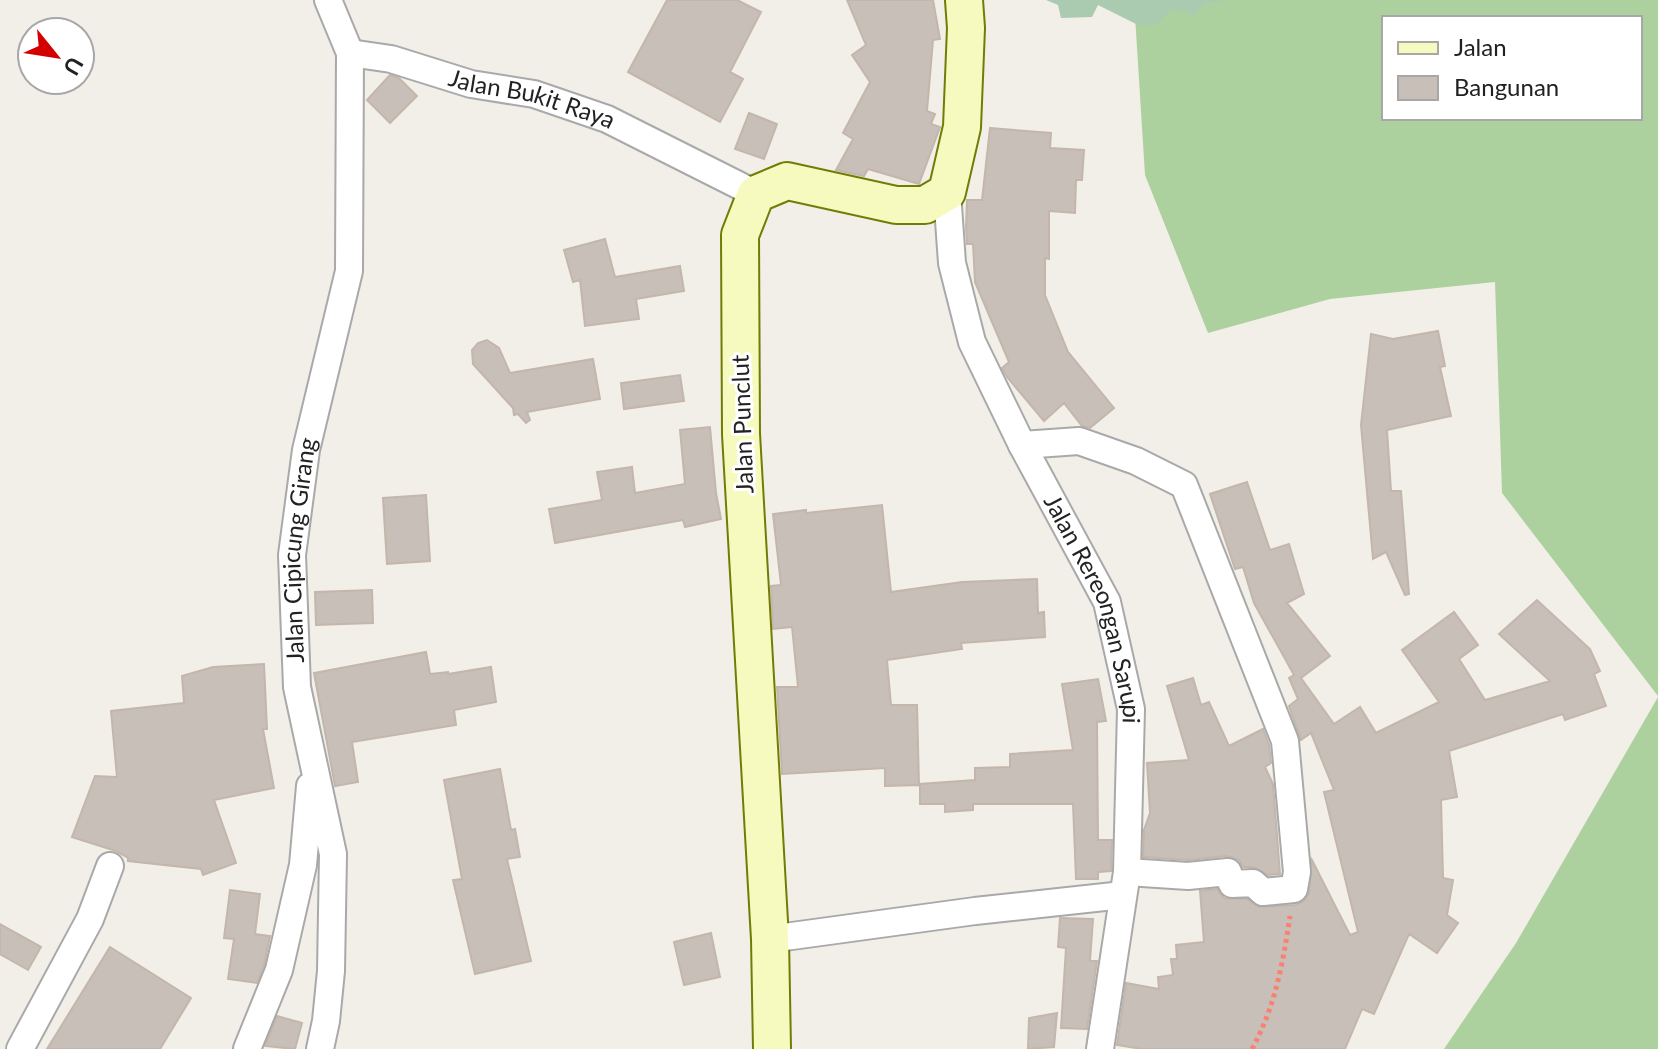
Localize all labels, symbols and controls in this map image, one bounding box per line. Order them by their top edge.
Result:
north arrow [16,16,96,96]
legend [1382,16,1642,120]
text: Jalan [1454,32,1507,61]
text: U [58,52,90,80]
street label: Jalan Bukit Raya [446,62,621,134]
text: Bangunan [1454,72,1559,101]
street label: Jalan Punclut [725,354,758,494]
street label: Jalan Cipicung Girang [276,434,322,664]
street label: Jalan Rereongan Sarupi [1039,489,1147,724]

